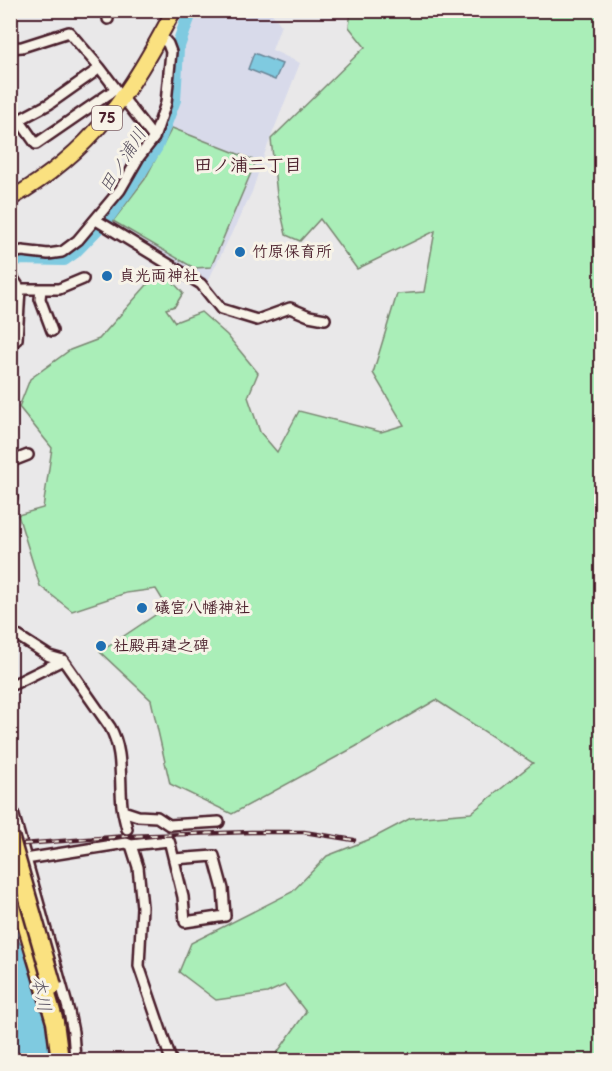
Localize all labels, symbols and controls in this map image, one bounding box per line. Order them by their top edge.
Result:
road number: 75 [92,106,122,130]
water label: 田ノ浦川 [95,124,151,196]
district label: 田ノ浦二丁目 [194,155,302,176]
place label: 竹原保育所 [252,243,332,262]
marker: 竹原保育所 [233,245,247,259]
place label: 貞光両神社 [119,267,199,286]
marker: 貞光両神社 [100,269,114,283]
place label: 礒宮八幡神社 [154,599,250,618]
marker: 礒宮八幡神社 [135,601,149,615]
place label: 社殿再建之碑 [113,637,209,656]
marker: 社殿再建之碑 [94,639,108,653]
water label: 本川 [27,974,55,1014]

